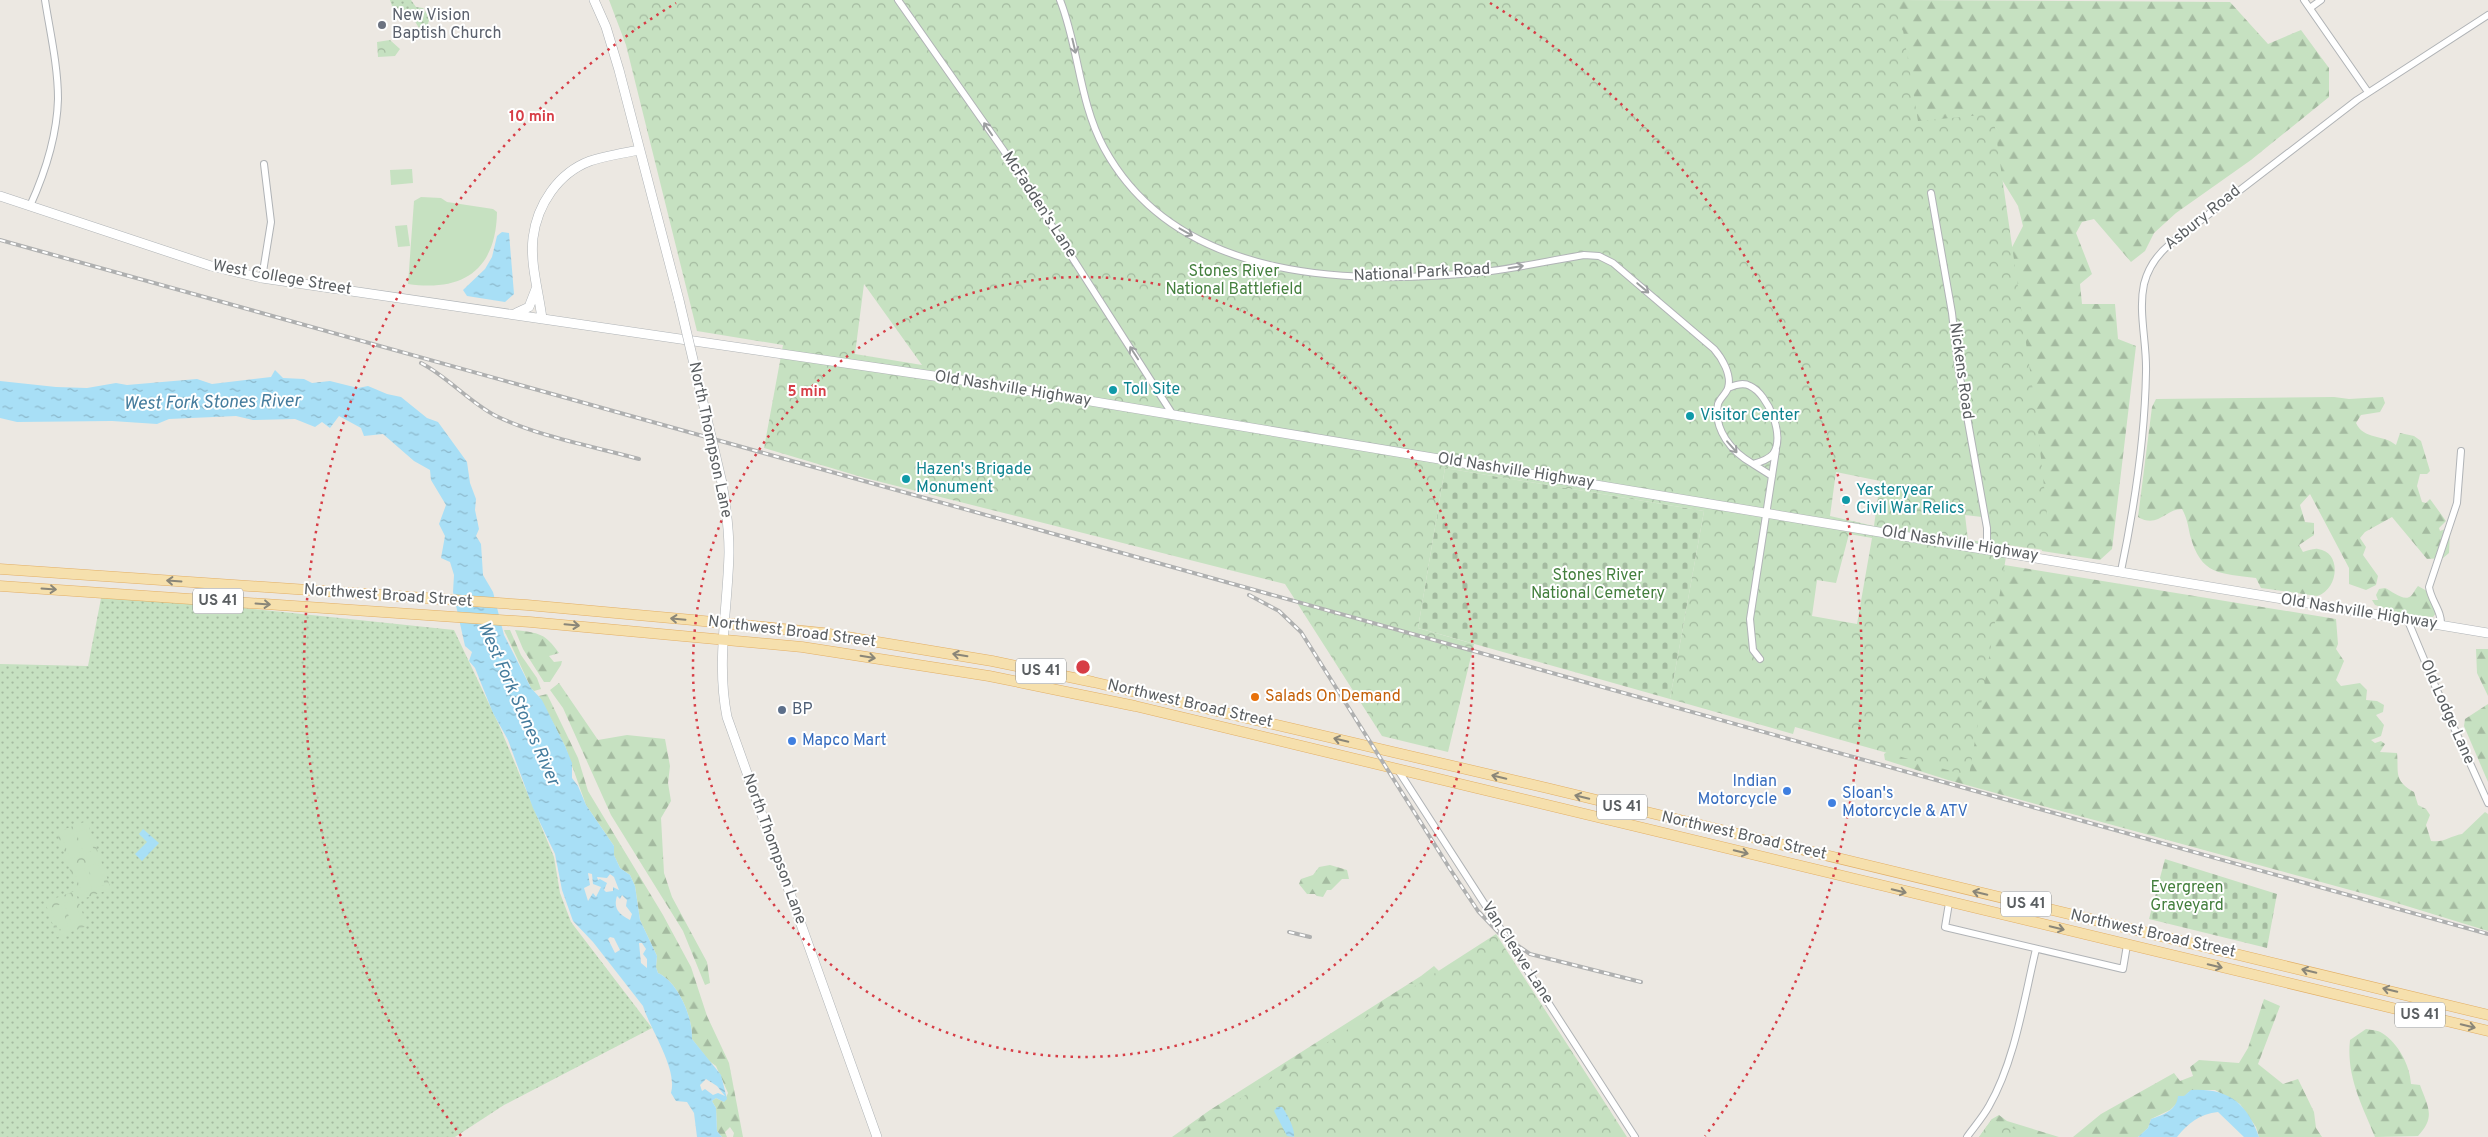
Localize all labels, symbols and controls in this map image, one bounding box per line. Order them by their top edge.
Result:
place label: New Vision Baptish Church [392,6,502,44]
marker: New Vision Baptish Church [376,19,388,31]
one-way arrow [1070,38,1079,54]
text: 10 min [509,108,555,127]
one-way arrow [983,122,993,136]
street label: McFadden's Lane [997,148,1081,262]
street label: Asbury Road [2161,181,2245,255]
one-way arrow [1178,228,1193,238]
street label: West College Street [211,256,353,300]
street label: National Park Road [1353,259,1491,287]
one-way arrow [1507,261,1523,271]
park label: Stones River National Battlefield [1165,262,1303,300]
one-way arrow [1637,283,1650,294]
street label: Nickens Road [1944,321,1978,421]
one-way arrow [1128,346,1139,360]
street label: North Thompson Lane [684,360,736,520]
street label: Old Nashville Highway [933,367,1093,411]
place label: Toll Site [1123,380,1180,400]
text: 5 min [787,383,827,402]
marker: Toll Site [1107,384,1119,396]
water label: West Fork Stones River [123,390,303,416]
place label: Visitor Center [1700,406,1800,426]
marker: Visitor Center [1684,410,1696,422]
one-way arrow [1726,441,1738,454]
street label: Old Nashville Highway [1436,449,1596,493]
place label: Hazen's Brigade Monument [916,460,1032,498]
marker: Hazen's Brigade Monument [900,473,912,485]
place label: Yesteryear Civil War Relics [1856,481,1964,519]
marker: Yesteryear Civil War Relics [1840,494,1852,506]
street label: Old Nashville Highway [1880,522,2040,566]
park label: Stones River National Cemetery [1531,566,1665,604]
one-way arrow [166,576,182,585]
street label: Northwest Broad Street [303,580,473,612]
one-way arrow [40,584,56,594]
road number: US 41 [193,588,243,614]
street label: Old Nashville Highway [2279,590,2439,634]
one-way arrow [255,599,271,608]
street label: Northwest Broad Street [707,612,877,652]
one-way arrow [670,614,686,623]
water label: West Fork Stones River [472,618,565,791]
one-way arrow [563,621,579,630]
one-way arrow [953,650,969,660]
one-way arrow [859,652,875,662]
street label: Old Lodge Lane [2415,657,2479,767]
road number: US 41 [1016,658,1066,684]
centre of rings [1074,658,1092,676]
street label: Northwest Broad Street [1105,675,1275,733]
place label: Salads On Demand [1265,687,1401,707]
marker: Salads On Demand [1249,691,1261,703]
place label: BP [792,700,813,720]
marker: BP [776,704,788,716]
place label: Mapco Mart [802,731,887,751]
marker: Mapco Mart [786,735,798,747]
one-way arrow [1334,735,1350,744]
street label: North Thompson Lane [737,771,811,927]
one-way arrow [1492,772,1508,781]
place label: Indian Motorcycle [1697,772,1777,810]
place label: Sloan's Motorcycle & ATV [1842,784,1968,822]
marker: Indian Motorcycle [1781,785,1793,797]
one-way arrow [1574,792,1590,801]
road number: US 41 [1597,794,1647,820]
marker: Sloan's Motorcycle & ATV [1826,797,1838,809]
street label: Northwest Broad Street [1659,807,1829,865]
one-way arrow [1733,848,1749,857]
park label: Evergreen Graveyard [2150,878,2224,916]
one-way arrow [1890,887,1906,896]
one-way arrow [1973,888,1989,897]
road number: US 41 [2001,892,2051,916]
street label: Van Cleave Lane [1476,898,1558,1008]
street label: Northwest Broad Street [2068,905,2238,963]
one-way arrow [2048,924,2064,933]
one-way arrow [2207,962,2223,971]
one-way arrow [2301,966,2317,975]
one-way arrow [2382,985,2398,994]
road number: US 41 [2395,1002,2445,1028]
one-way arrow [2459,1022,2475,1031]

